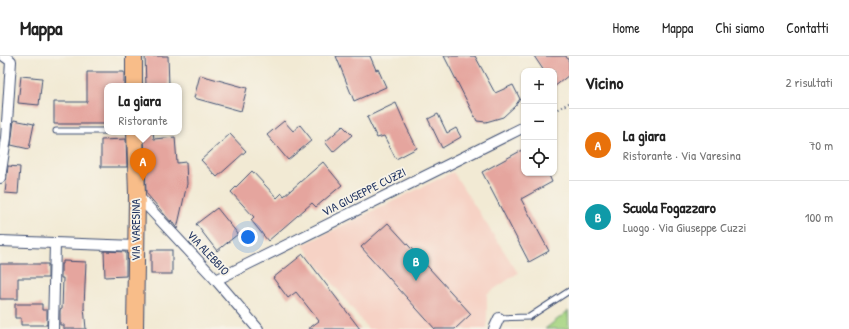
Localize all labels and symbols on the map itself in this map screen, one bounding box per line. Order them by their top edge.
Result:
pin: A [130,148,156,181]
street label: VIA GIUSEPPE CUZZI [319,163,409,220]
street label: VIA VARESINA [127,199,144,261]
street label: VIA ALEBBIO [183,227,234,279]
your location [238,227,258,247]
pin: B [403,248,429,281]

